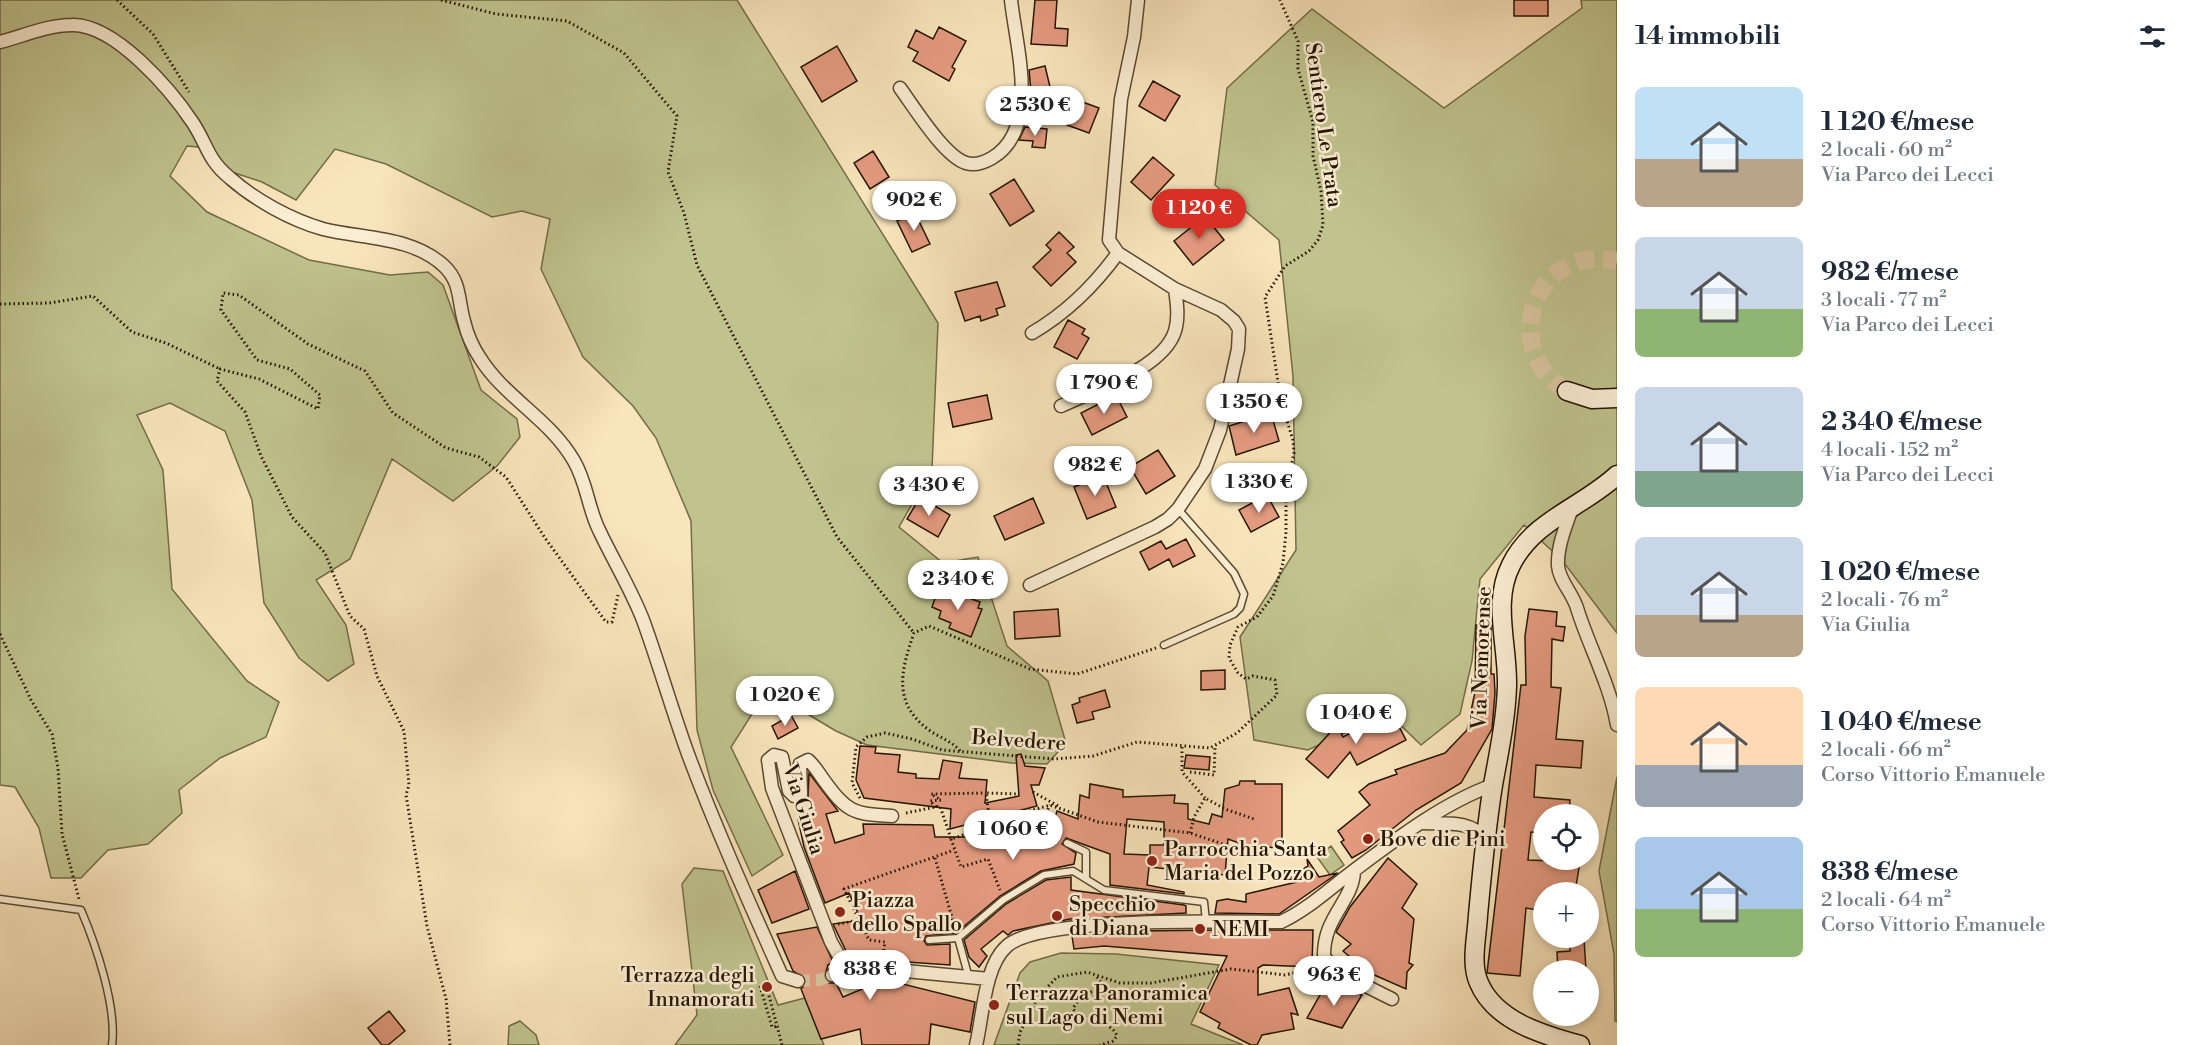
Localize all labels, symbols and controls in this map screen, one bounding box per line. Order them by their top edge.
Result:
text: 14 immobili [1635,20,1780,52]
icon: filters [2136,20,2169,53]
street label: Sentiero Le Prata [1299,41,1348,210]
pin: 2 530 € [980,86,1090,137]
text: 2 530 € [1000,93,1070,118]
text: 1 120 €/mese [1821,106,1975,138]
icon: home [1683,111,1755,183]
text: 2 locali · 60 m² [1821,138,1952,163]
text: Via Parco dei Lecci [1821,163,1994,188]
pin: 902 € [872,181,956,232]
text: 902 € [886,188,942,213]
pin: 1 120 € [1144,189,1254,240]
text: 1 120 € [1166,196,1232,221]
text: 982 €/mese [1821,256,1959,288]
icon: home [1683,261,1755,333]
text: 3 locali · 77 m² [1821,288,1946,313]
text: Via Parco dei Lecci [1821,313,1994,338]
pin: 1 790 € [1049,364,1159,415]
text: 1 790 € [1070,371,1138,396]
pin: 1 350 € [1199,383,1309,434]
text: 1 350 € [1220,390,1288,415]
text: 2 340 €/mese [1821,406,1983,438]
icon: home [1683,411,1755,483]
text: 4 locali · 152 m² [1821,438,1958,463]
pin: 982 € [1053,446,1137,497]
text: 982 € [1068,453,1122,478]
pin: 1 330 € [1204,463,1314,514]
text: Via Parco dei Lecci [1821,463,1994,488]
pin: 3 430 € [874,466,984,517]
text: 1 330 € [1225,470,1293,495]
text: 3 430 € [893,473,965,498]
text: 1 020 €/mese [1821,556,1980,588]
pin: 2 340 € [903,560,1013,611]
icon: home [1683,561,1755,633]
text: 2 340 € [922,567,994,592]
street label: Via Nemorense [1466,586,1497,731]
text: 2 locali · 76 m² [1821,588,1948,613]
text: Via Giulia [1821,613,1910,638]
pin: 1 020 € [730,676,840,727]
text: 1 020 € [750,683,820,708]
pin: 1 040 € [1301,694,1411,745]
text: 1 040 € [1320,701,1392,726]
text: 1 040 €/mese [1821,706,1982,738]
icon: home [1683,711,1755,783]
street label: Belvedere [970,725,1067,757]
text: 2 locali · 66 m² [1821,738,1951,763]
street label: Via Giulia [776,760,830,858]
text: Corso Vittorio Emanuele [1821,763,2045,788]
map controls [1533,804,1599,1026]
button: locate [1533,804,1599,870]
pin: 1 060 € [958,810,1068,861]
text: 1 060 € [978,817,1048,842]
place label: Bove die Pini [1379,827,1506,853]
marker: Bove die Pini [1361,832,1375,846]
place label: Parrocchia Santa Maria del Pozzo [1164,837,1327,887]
marker: Parrocchia Santa Maria del Pozzo [1145,854,1159,868]
text: 838 €/mese [1821,856,1959,888]
icon: home [1683,861,1755,933]
button: + [1533,882,1599,948]
place label: Piazza dello Spallo [852,888,962,938]
text: 2 locali · 64 m² [1821,888,1951,913]
place label: Specchio di Diana [1069,892,1156,942]
marker: Piazza dello Spallo [833,905,847,919]
marker: Specchio di Diana [1050,909,1064,923]
text: Corso Vittorio Emanuele [1821,913,2045,938]
place label: NEMI [1212,917,1269,943]
marker: NEMI [1193,922,1207,936]
pin: 838 € [828,950,912,1001]
pin: 963 € [1292,956,1376,1007]
text: 838 € [843,957,897,982]
button: − [1533,960,1599,1026]
place label: Terrazza degli Innamorati [621,963,755,1013]
text: 963 € [1307,963,1361,988]
marker: Terrazza degli Innamorati [760,980,774,994]
place label: Terrazza Panoramica sul Lago di Nemi [1006,981,1208,1031]
marker: Terrazza Panoramica sul Lago di Nemi [987,998,1001,1012]

